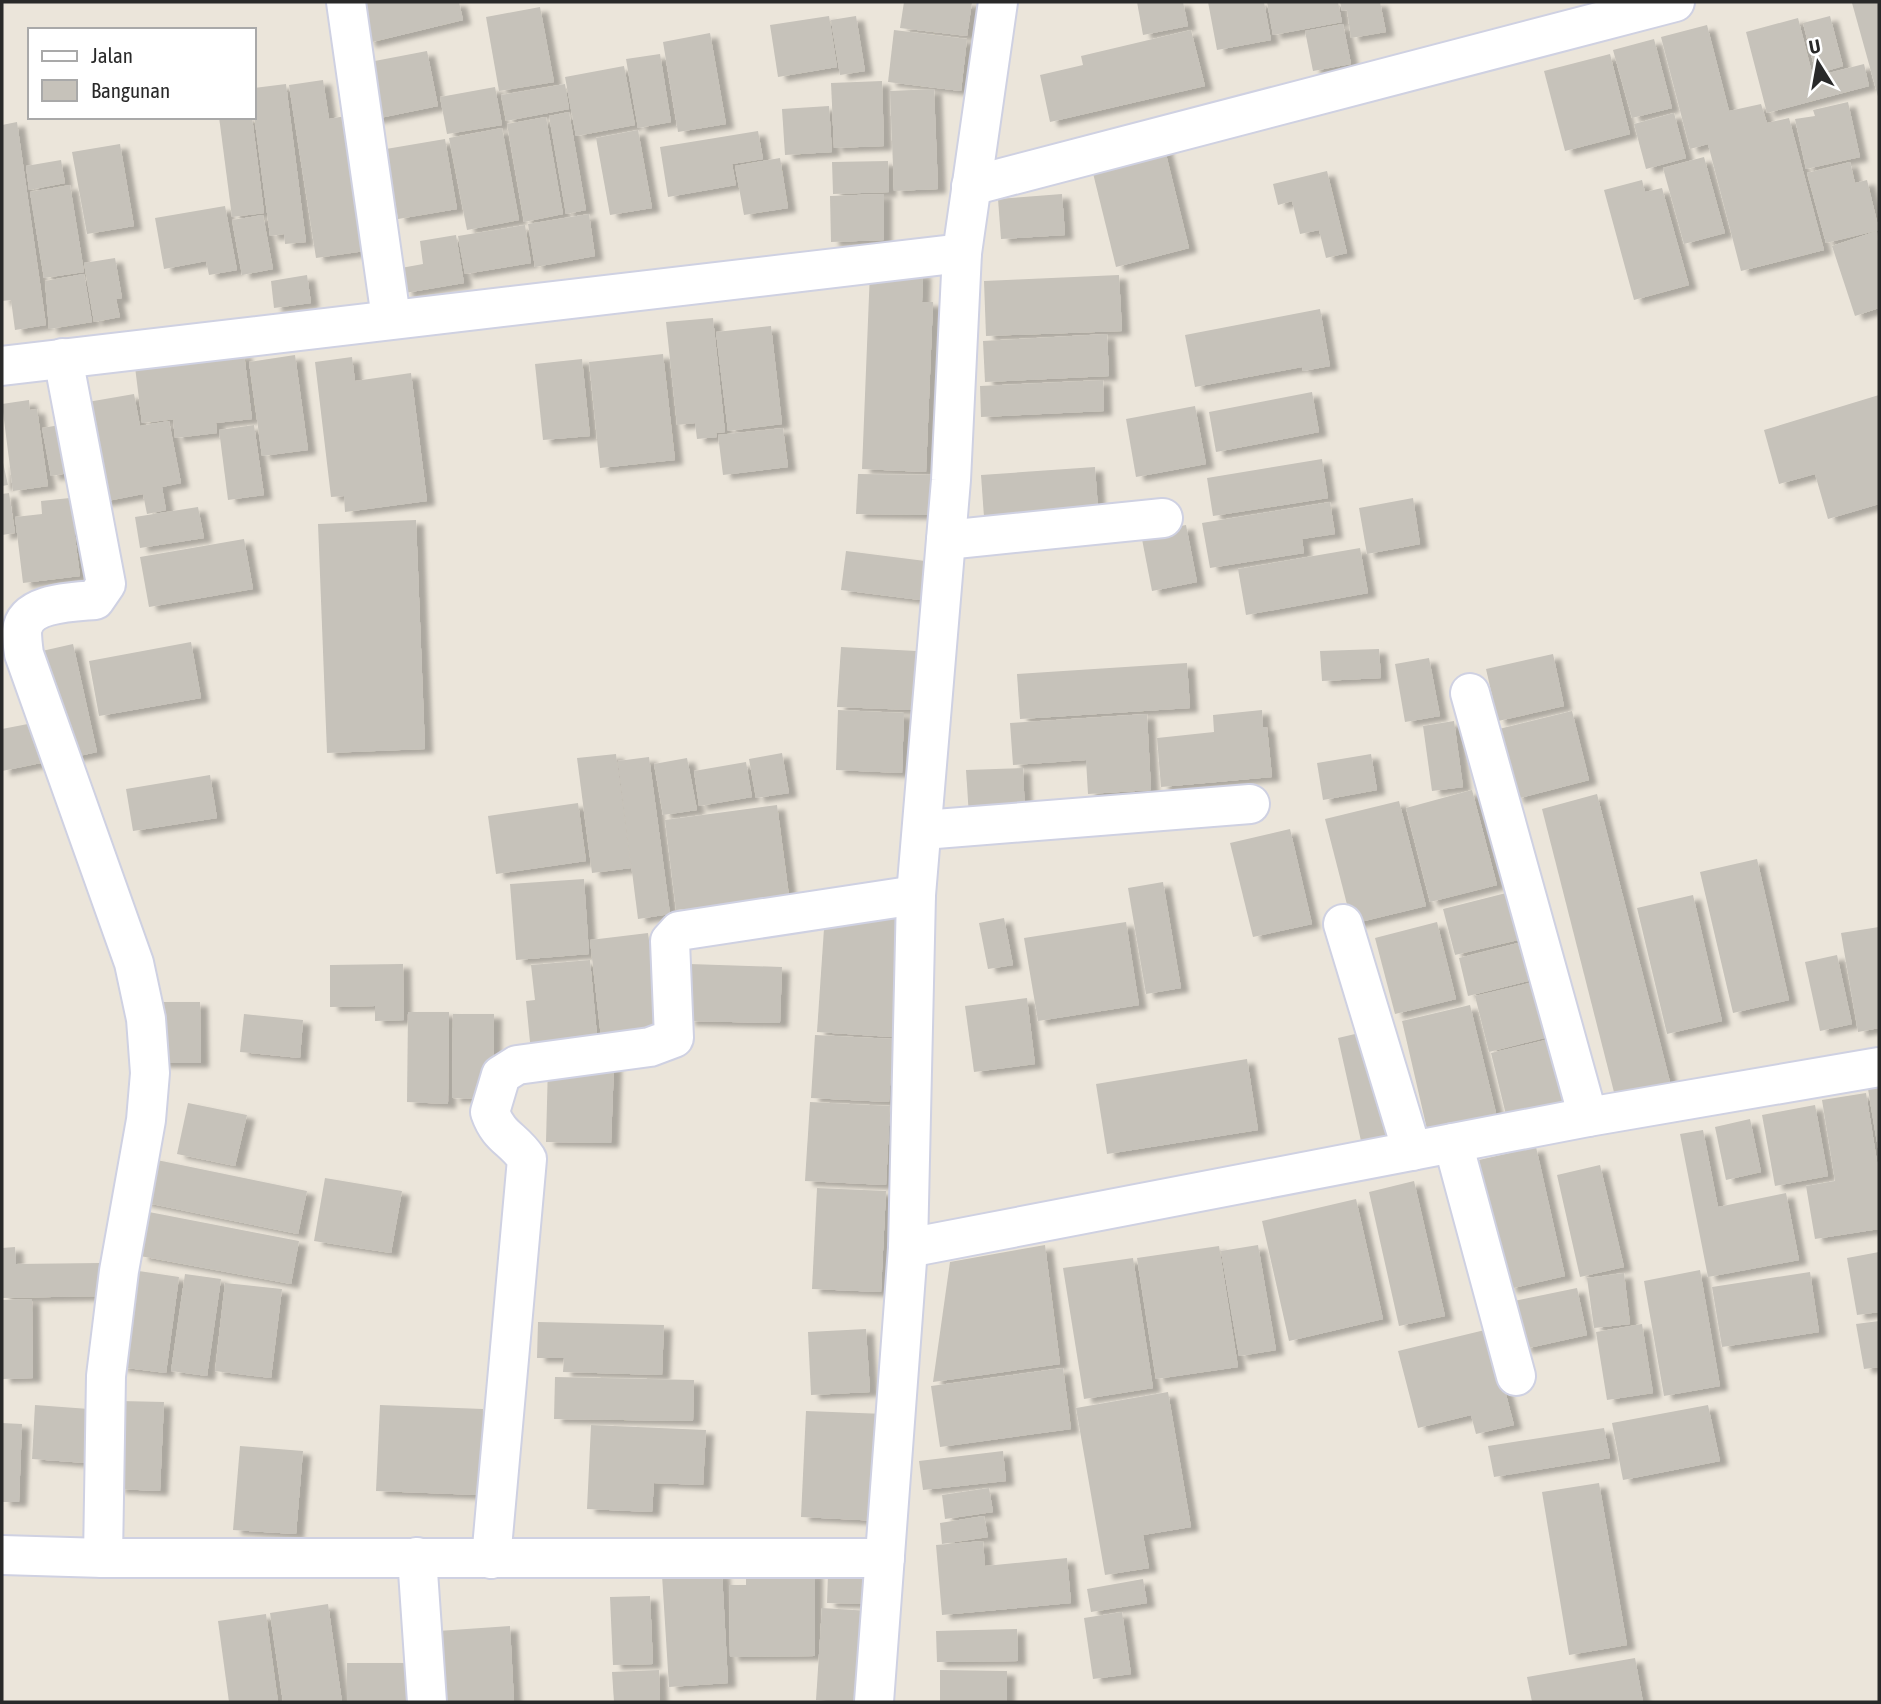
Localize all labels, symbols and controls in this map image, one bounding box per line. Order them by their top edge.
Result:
legend [28,28,256,119]
north arrow [1783,28,1853,98]
text: U [1807,34,1822,58]
text: Jalan [91,43,133,67]
text: Bangunan [91,78,170,102]

